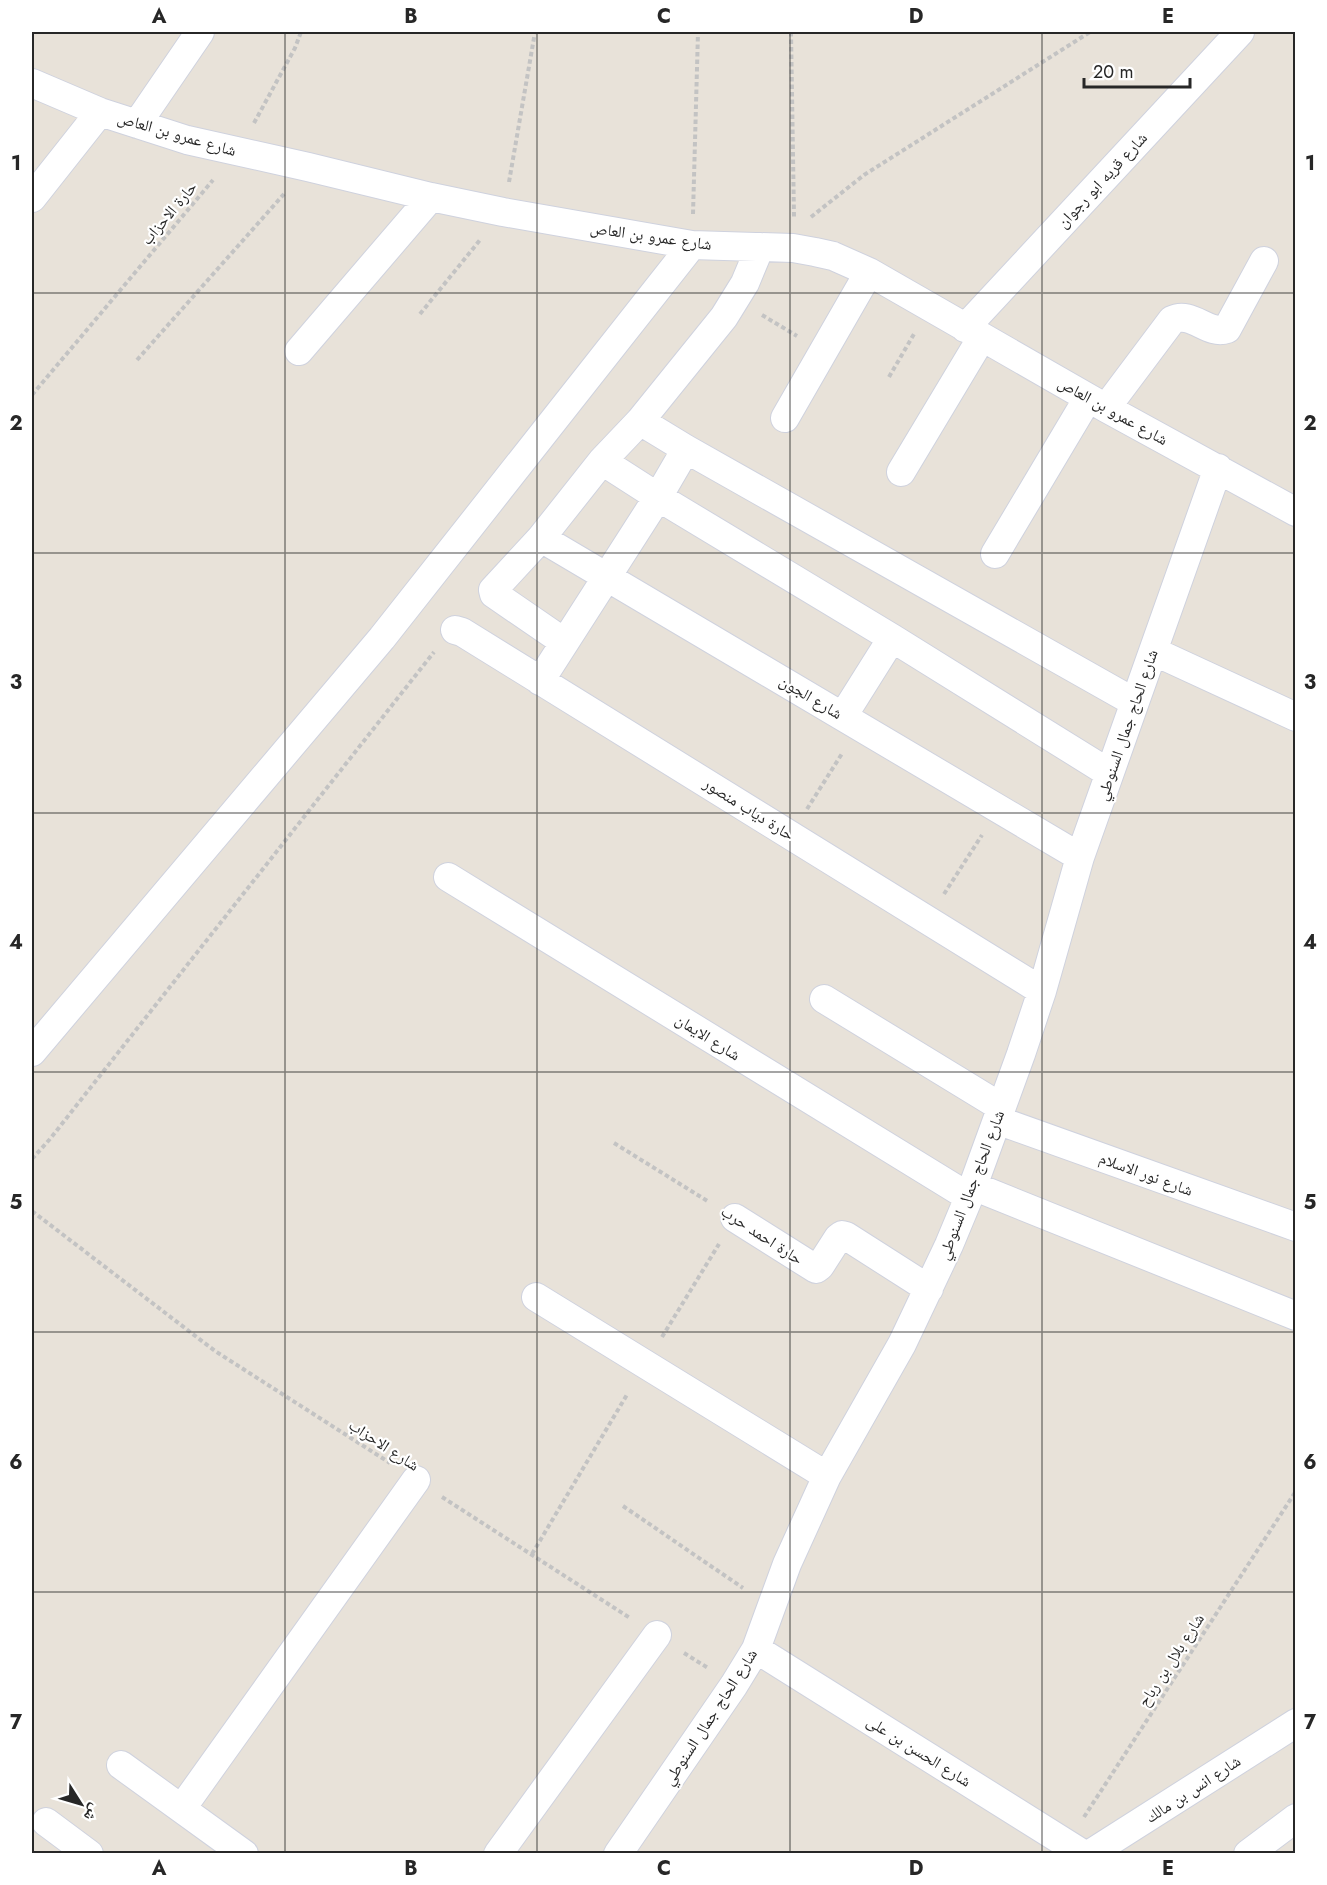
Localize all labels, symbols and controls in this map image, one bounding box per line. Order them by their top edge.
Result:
text: A [151,2,167,31]
text: B [404,2,418,31]
text: C [657,2,671,31]
text: D [909,2,923,31]
text: E [1162,2,1174,31]
scale bar [1084,51,1190,89]
text: 20 m [1093,59,1133,85]
street label: شارع عمرو بن العاص [115,106,239,162]
street label: شارع قريه ابو رجوان [1051,127,1153,233]
text: 1 [11,149,21,178]
text: 1 [1305,149,1315,178]
street label: حارة الاحزاب [136,176,202,250]
street label: شارع عمرو بن العاص [589,216,713,256]
street label: شارع عمرو بن العاص [1054,371,1172,451]
text: 2 [9,409,23,438]
text: 2 [1303,409,1317,438]
street label: شارع الحاج جمال السنوطي [1090,646,1165,804]
text: 3 [10,668,22,697]
text: 3 [1304,668,1316,697]
street label: شارع الجون [775,669,847,725]
street label: حارة دياب منصور [698,771,799,846]
text: 4 [9,928,23,957]
text: 4 [1303,928,1317,957]
street label: شارع الايمان [671,1008,745,1066]
street label: شارع الحاج جمال السنوطي [932,1107,1011,1264]
street label: شارع نور الاسلام [1096,1146,1196,1202]
text: 5 [10,1188,23,1217]
text: 5 [1304,1188,1317,1217]
street label: حارة احمد حرب [716,1200,808,1270]
street label: شارع الاحزاب [344,1414,424,1476]
text: 6 [9,1448,23,1477]
text: 6 [1303,1448,1317,1477]
street label: شارع بلال بن رباح [1132,1609,1210,1711]
street label: شارع الحاج جمال السنوطي [657,1644,764,1790]
text: 7 [10,1708,23,1737]
text: 7 [1304,1708,1317,1737]
street label: شارع الحسن بن على [862,1710,976,1792]
street label: شارع انس بن مالك [1141,1750,1245,1828]
north arrow [51,1774,111,1834]
text: ش [78,1799,107,1826]
text: A [151,1854,167,1883]
text: B [404,1854,418,1883]
text: C [657,1854,671,1883]
text: D [909,1854,923,1883]
text: E [1162,1854,1174,1883]

